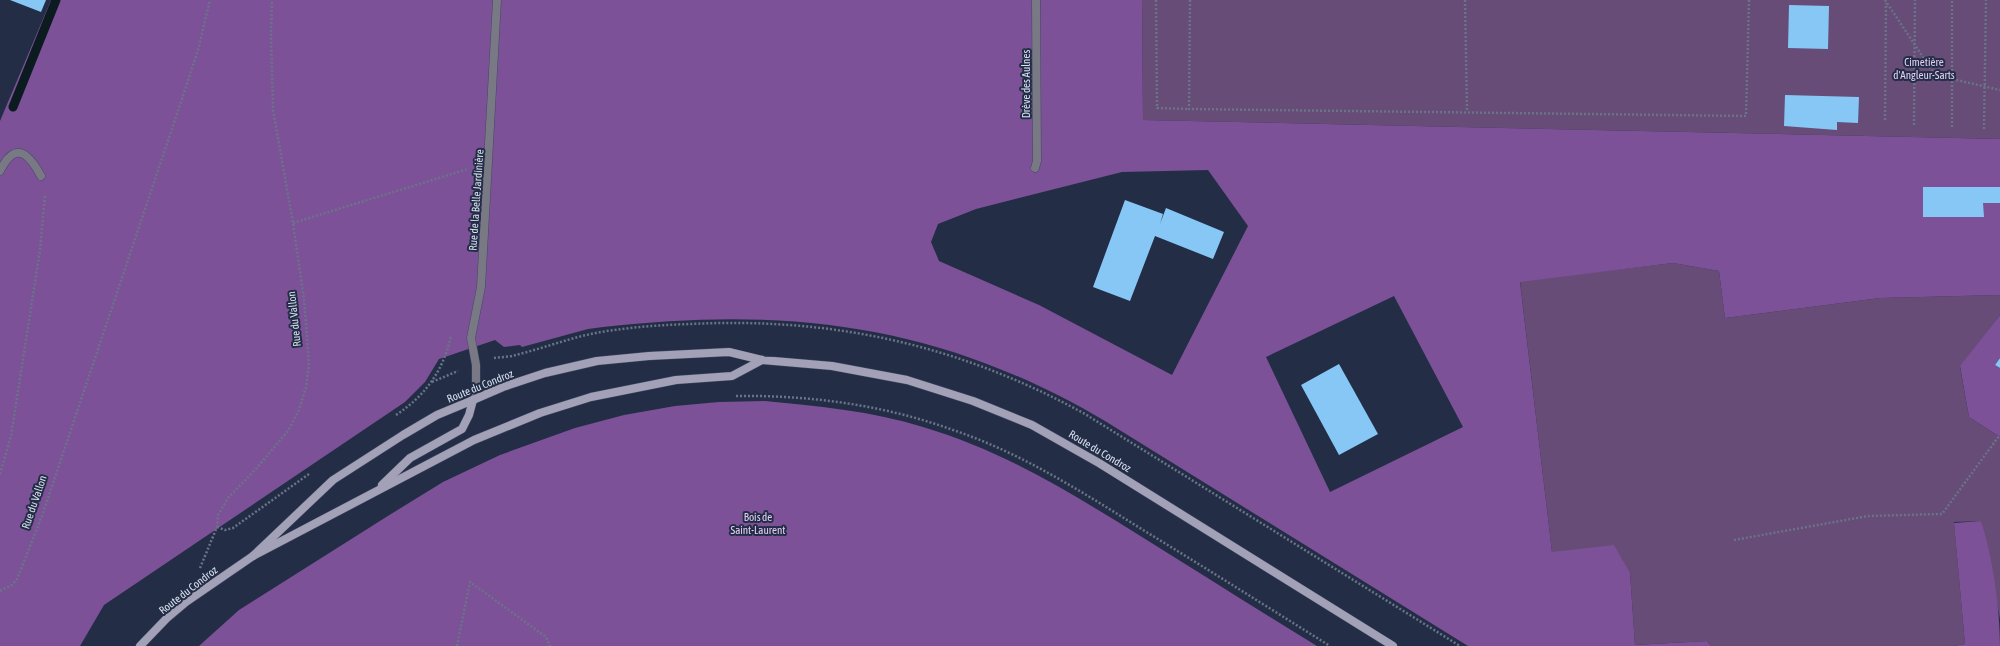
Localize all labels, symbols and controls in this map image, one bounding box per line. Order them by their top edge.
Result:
street label: Drève des Aulnes [1020,50,1032,118]
park label: Cimetière d'Angleur-Sarts [1893,56,1955,81]
street label: Rue de la Belle Jardinière [466,149,486,251]
street label: Rue du Vallon [285,291,303,347]
street label: Route du Condroz [445,367,515,405]
street label: Route du Condroz [1067,428,1133,474]
street label: Rue du Vallon [19,474,49,530]
park label: Bois de Saint-Laurent [731,511,785,536]
street label: Route du Condroz [157,564,220,616]

